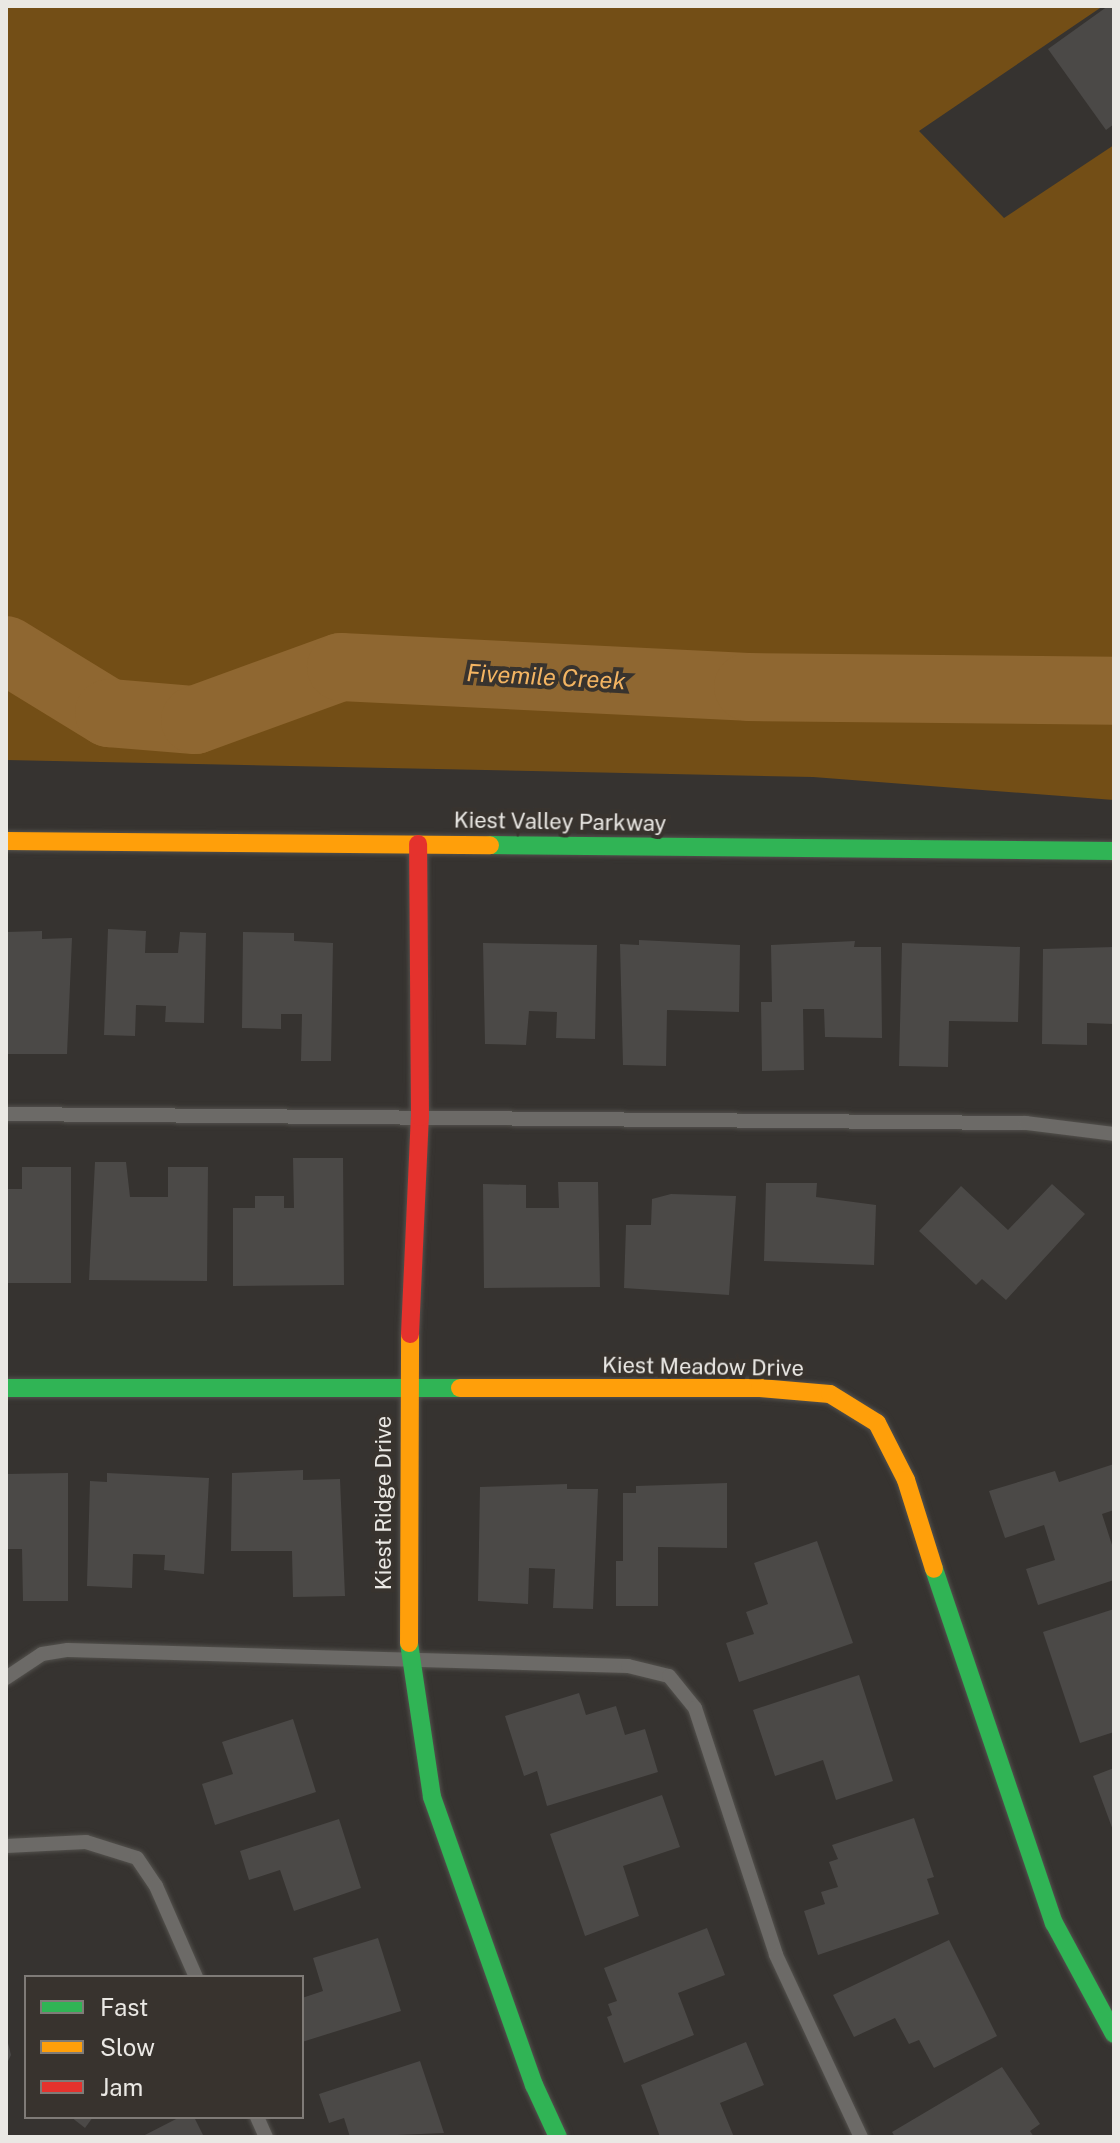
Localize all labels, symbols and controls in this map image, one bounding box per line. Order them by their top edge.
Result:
water label: Fivemile Creek [466,658,626,696]
street label: Kiest Valley Parkway [453,807,667,837]
street label: Kiest Meadow Drive [602,1352,804,1382]
street label: Kiest Ridge Drive [371,1416,397,1590]
legend [24,1975,304,2119]
text: Fast [100,1993,148,2021]
text: Slow [100,2033,155,2061]
text: Jam [100,2073,143,2101]

